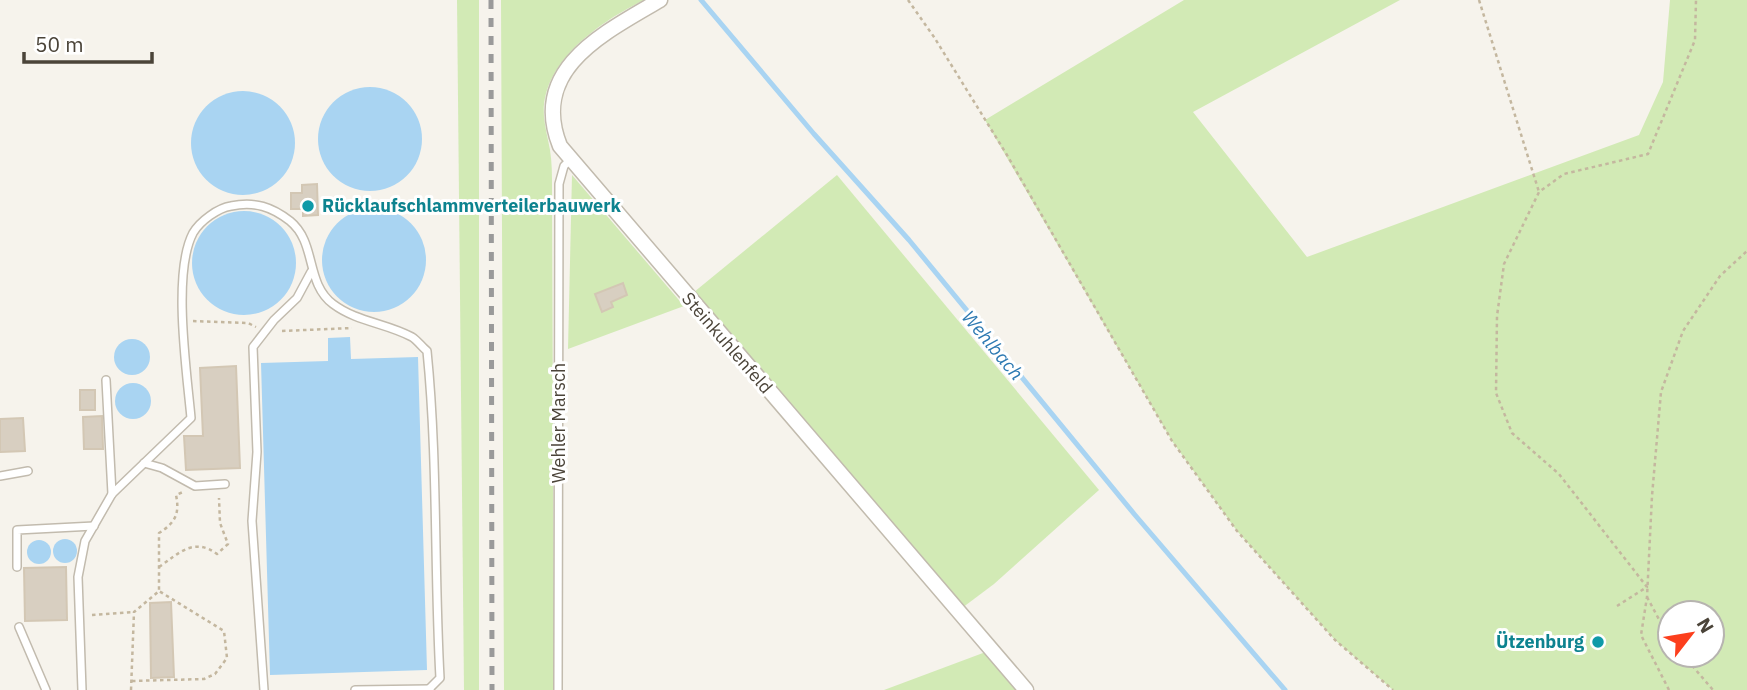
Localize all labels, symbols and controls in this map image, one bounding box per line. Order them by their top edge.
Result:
scale bar [24,21,152,65]
text: 50 m [35,30,84,58]
place label: Rücklaufschlammverteilerbauwerk [322,194,622,217]
marker: Rücklaufschlammverteilerbauwerk [300,198,316,214]
street label: Steinkuhlenfeld [677,287,778,398]
water label: Wehlbach [957,305,1029,385]
street label: Wehler Marsch [547,363,570,483]
north arrow [1656,599,1726,669]
text: N [1692,613,1719,637]
place label: Ützenburg [1496,630,1584,653]
marker: Ützenburg [1590,634,1606,650]

